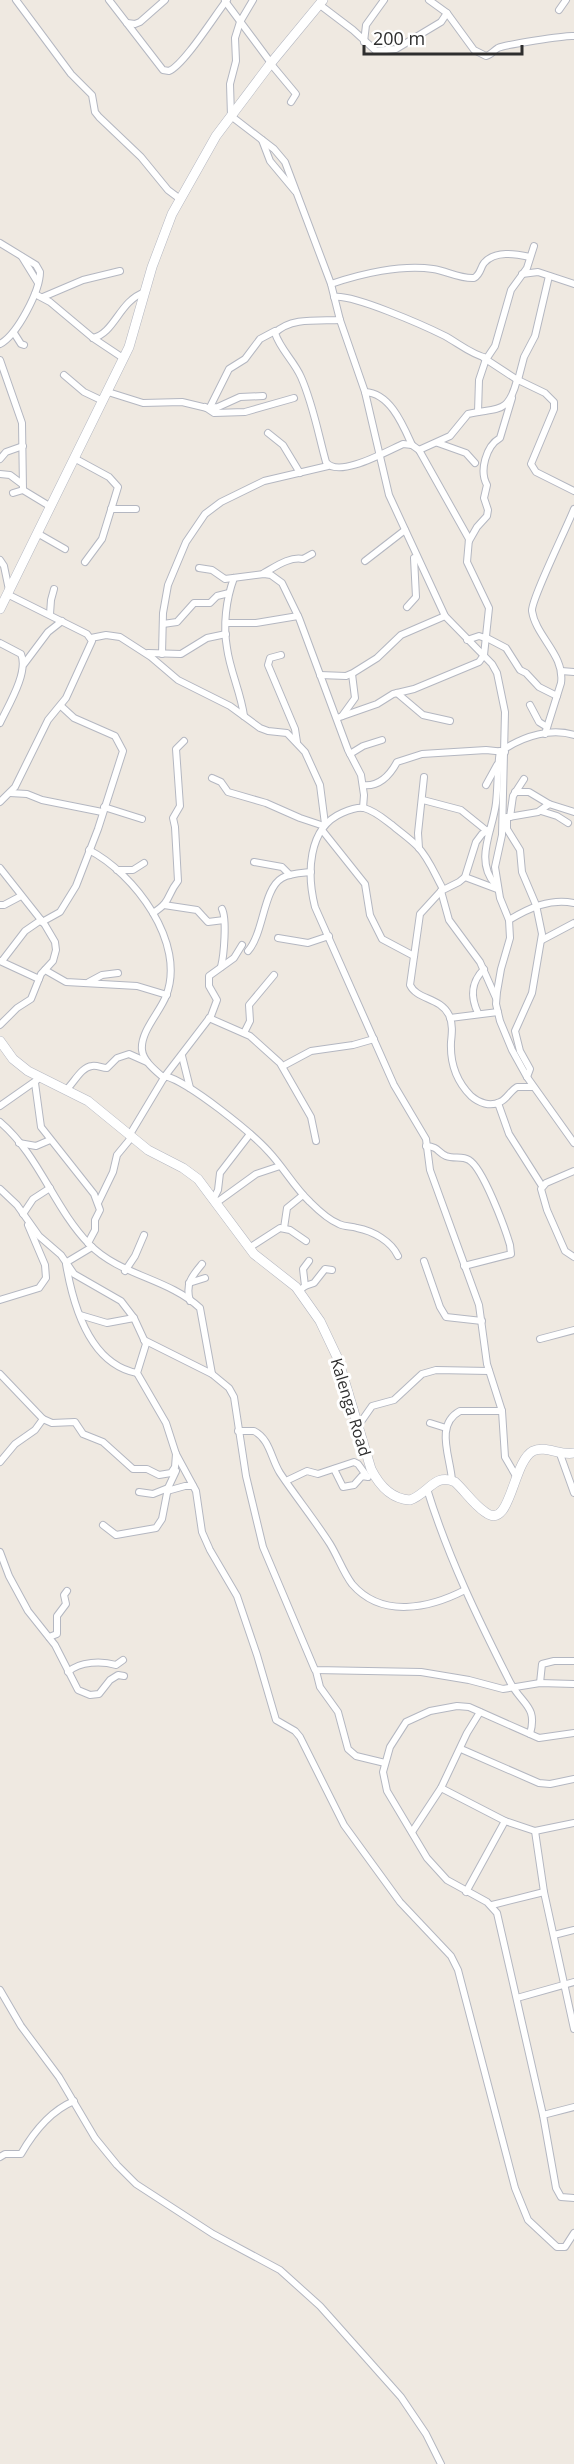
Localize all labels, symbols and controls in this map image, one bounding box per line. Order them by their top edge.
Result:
scale bar [364,18,522,56]
text: 200 m [373,26,425,50]
street label: Kalenga Road [326,1355,376,1459]

